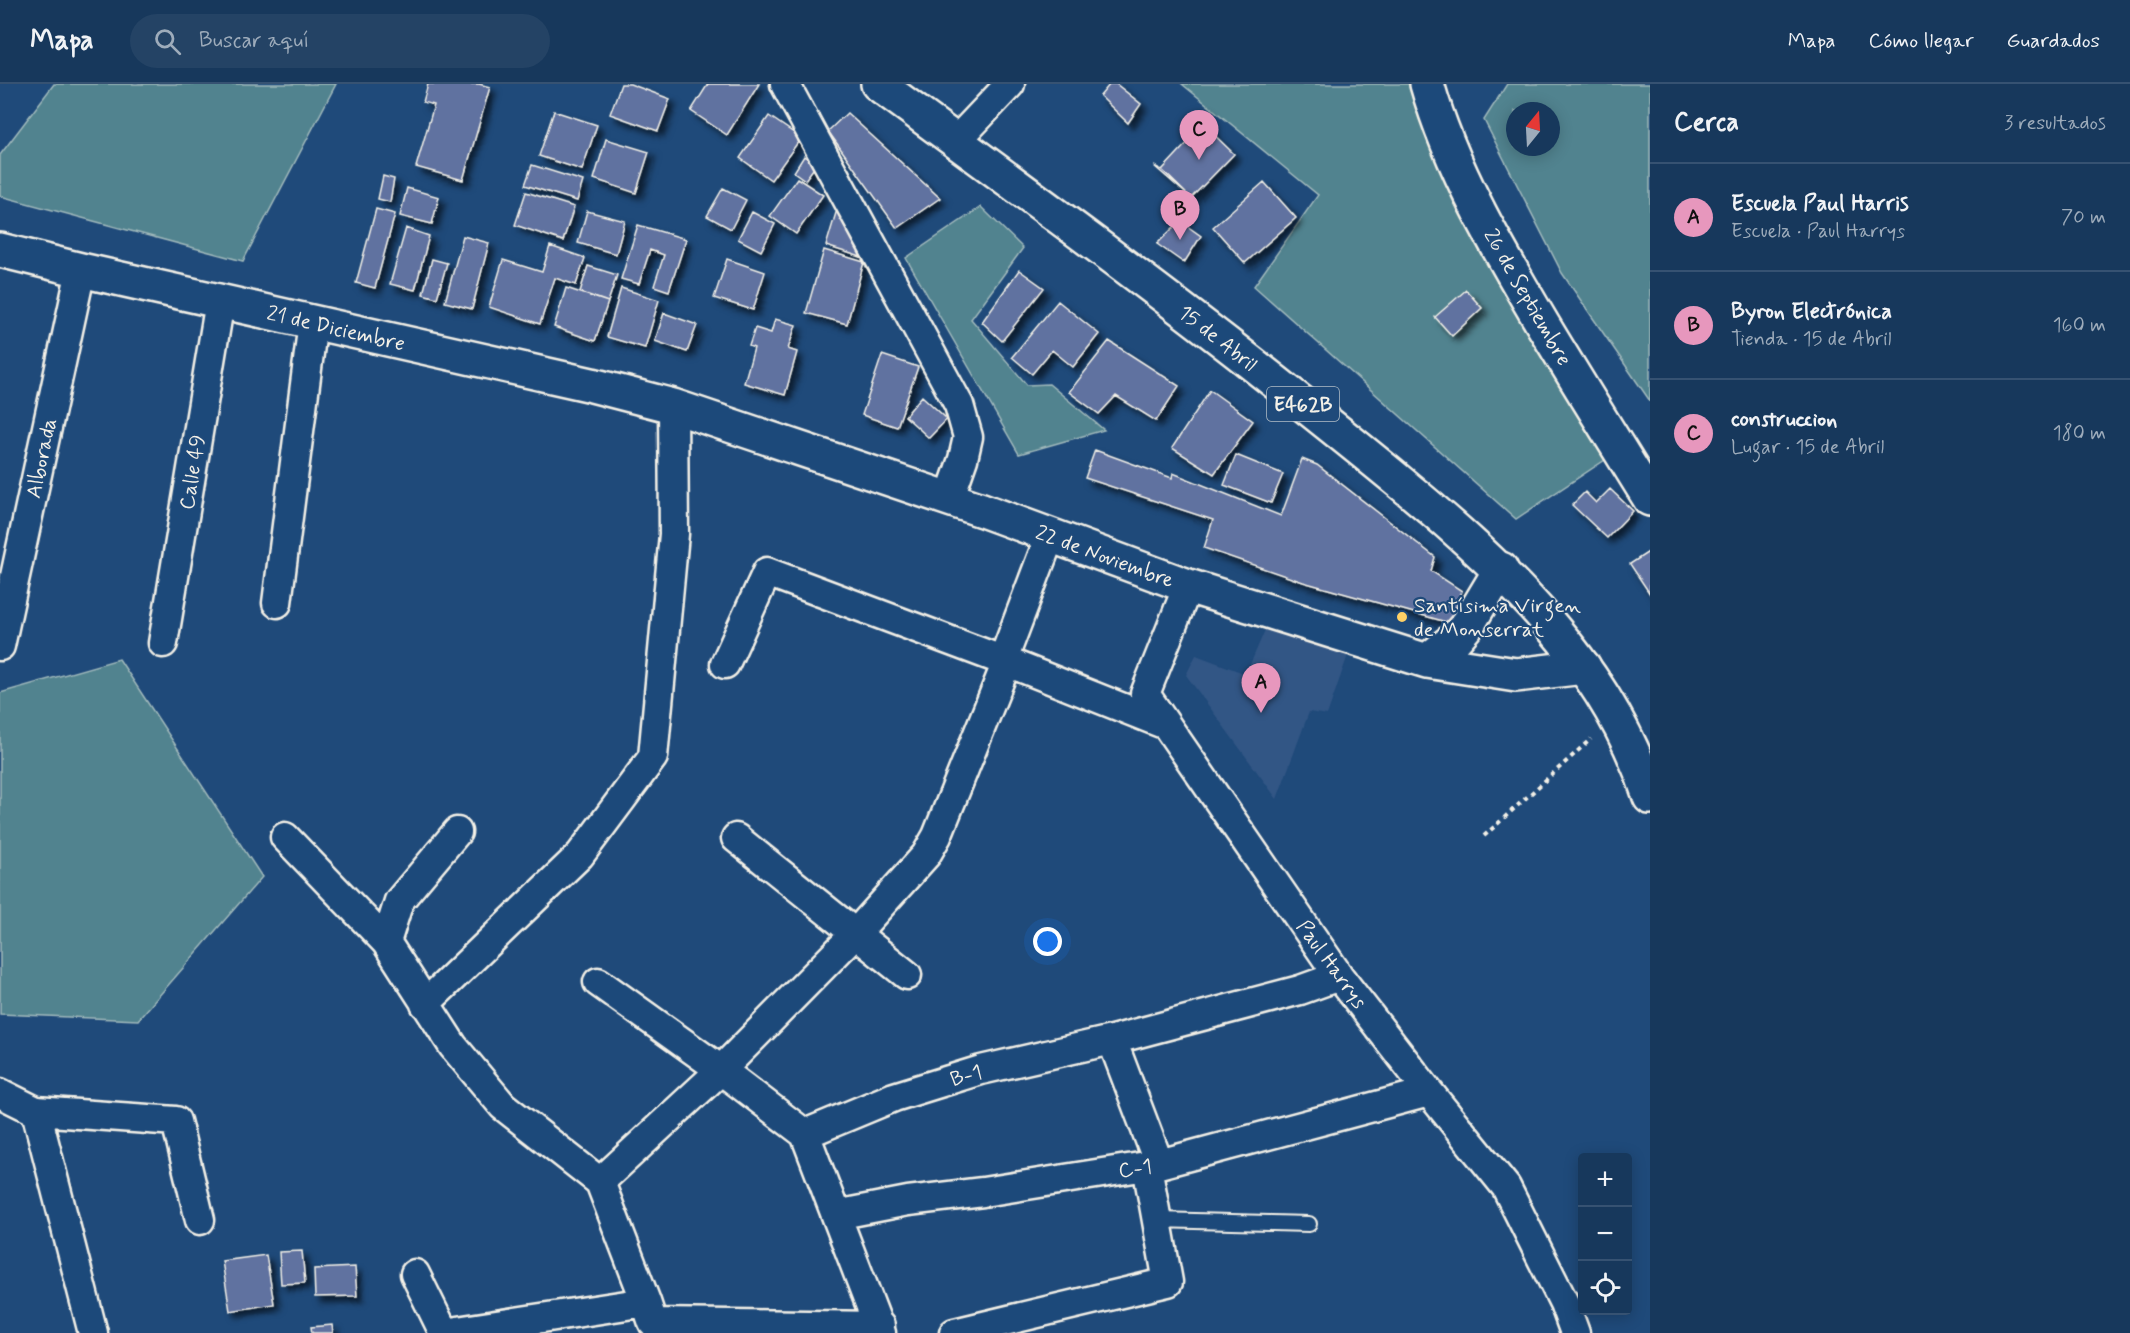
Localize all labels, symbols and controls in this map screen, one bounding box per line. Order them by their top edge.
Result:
search box [130,14,550,68]
text: Mapa [30,23,94,60]
icon: search [151,25,184,58]
text: Buscar aquí [199,27,309,55]
text: Mapa [1788,27,1836,55]
text: Cómo llegar [1869,27,1974,55]
text: Guardados [2007,27,2100,55]
north arrow [1506,102,1560,156]
text: Cerca [1674,106,1739,140]
pin: C [1180,110,1218,160]
text: 3 resultados [2004,110,2106,137]
pin: B [1160,190,1200,240]
text: Escuela Paul Harris [1731,190,1909,218]
text: A [1687,204,1700,231]
text: 70 m [2061,204,2106,231]
text: Escuela · Paul Harrys [1731,218,1905,245]
street label: 26 de Septiembre [1477,224,1578,371]
text: Byron Electrónica [1731,298,1892,326]
street label: 21 de Diciembre [264,299,408,358]
street label: 15 de Abril [1172,299,1263,379]
text: B [1687,312,1700,339]
text: 160 m [2053,312,2106,339]
text: Tienda · 15 de Abril [1731,326,1892,353]
road number: E462B [1267,387,1339,421]
text: construccion [1731,406,1837,434]
street label: Alborada [20,415,64,501]
text: C [1686,420,1701,447]
text: 180 m [2053,420,2106,447]
street label: Calle 49 [173,433,213,512]
text: Lugar · 15 de Abril [1731,434,1884,461]
street label: 22 de Noviembre [1032,519,1178,595]
place label: Santísima Virgen de Monserrat [1414,592,1582,644]
marker: Santísima Virgen de Monserrat [1395,610,1409,624]
pin: A [1242,664,1280,713]
street label: Paul Harrys [1289,915,1373,1015]
your location [1033,927,1062,956]
street label: B-1 [947,1058,986,1094]
street label: C-1 [1116,1153,1154,1185]
map controls [1578,1153,1632,1315]
button: + [1578,1153,1632,1207]
button: − [1578,1207,1632,1261]
button: locate [1578,1261,1632,1315]

